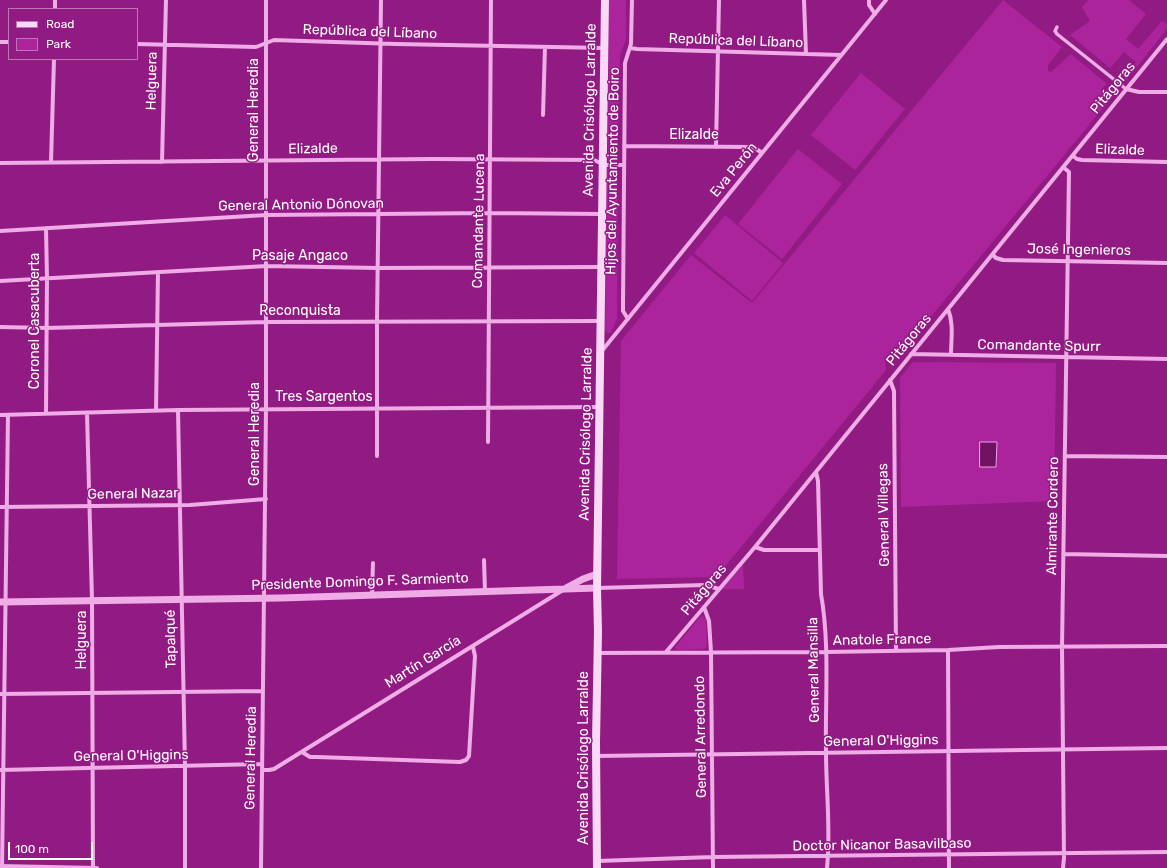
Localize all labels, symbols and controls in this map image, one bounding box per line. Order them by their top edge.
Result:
legend [8,8,138,60]
text: Road [46,17,74,31]
street label: República del Líbano [302,21,438,43]
street label: Avenida Crisólogo Larralde [580,23,600,197]
street label: República del Líbano [668,30,804,52]
text: Park [46,37,71,51]
street label: Helguera [143,51,161,111]
street label: General Heredia [246,58,262,162]
street label: Pitágoras [1087,59,1139,117]
street label: Hijos del Ayuntamiento de Boiro [603,67,623,275]
street label: Elizalde [669,127,719,143]
street label: Eva Perón [707,139,761,201]
street label: Elizalde [288,140,338,158]
street label: Elizalde [1095,141,1145,159]
street label: Comandante Lucena [469,153,489,289]
street label: General Antonio Dónovan [218,195,384,215]
street label: José Ingenieros [1027,241,1131,259]
street label: Pasaje Angaco [252,248,348,264]
street label: Coronel Casacuberta [27,253,43,389]
street label: Reconquista [259,303,341,319]
street label: Pitágoras [883,311,935,369]
street label: Comandante Spurr [977,337,1101,355]
street label: Avenida Crisólogo Larralde [576,347,596,521]
street label: General Heredia [247,382,263,486]
street label: Tres Sargentos [275,389,373,405]
street label: Almirante Cordero [1044,457,1062,575]
street label: General Villegas [875,463,893,567]
street label: General Nazar [87,485,179,503]
street label: Pitágoras [678,561,730,619]
street label: Presidente Domingo F. Sarmiento [251,570,469,594]
street label: Tapalqué [162,610,180,668]
street label: Helguera [74,611,90,669]
street label: General Mansilla [805,617,823,723]
street label: Anatole France [833,631,931,649]
street label: Martín García [382,632,464,692]
street label: Avenida Crisólogo Larralde [576,671,592,845]
street label: General Arredondo [692,676,710,798]
street label: General Heredia [242,706,260,810]
street label: General O'Higgins [823,732,939,750]
street label: General O'Higgins [73,747,189,765]
scale bar [10,834,95,860]
street label: Doctor Nicanor Basavilbaso [792,835,972,855]
text: 100 m [15,842,49,856]

